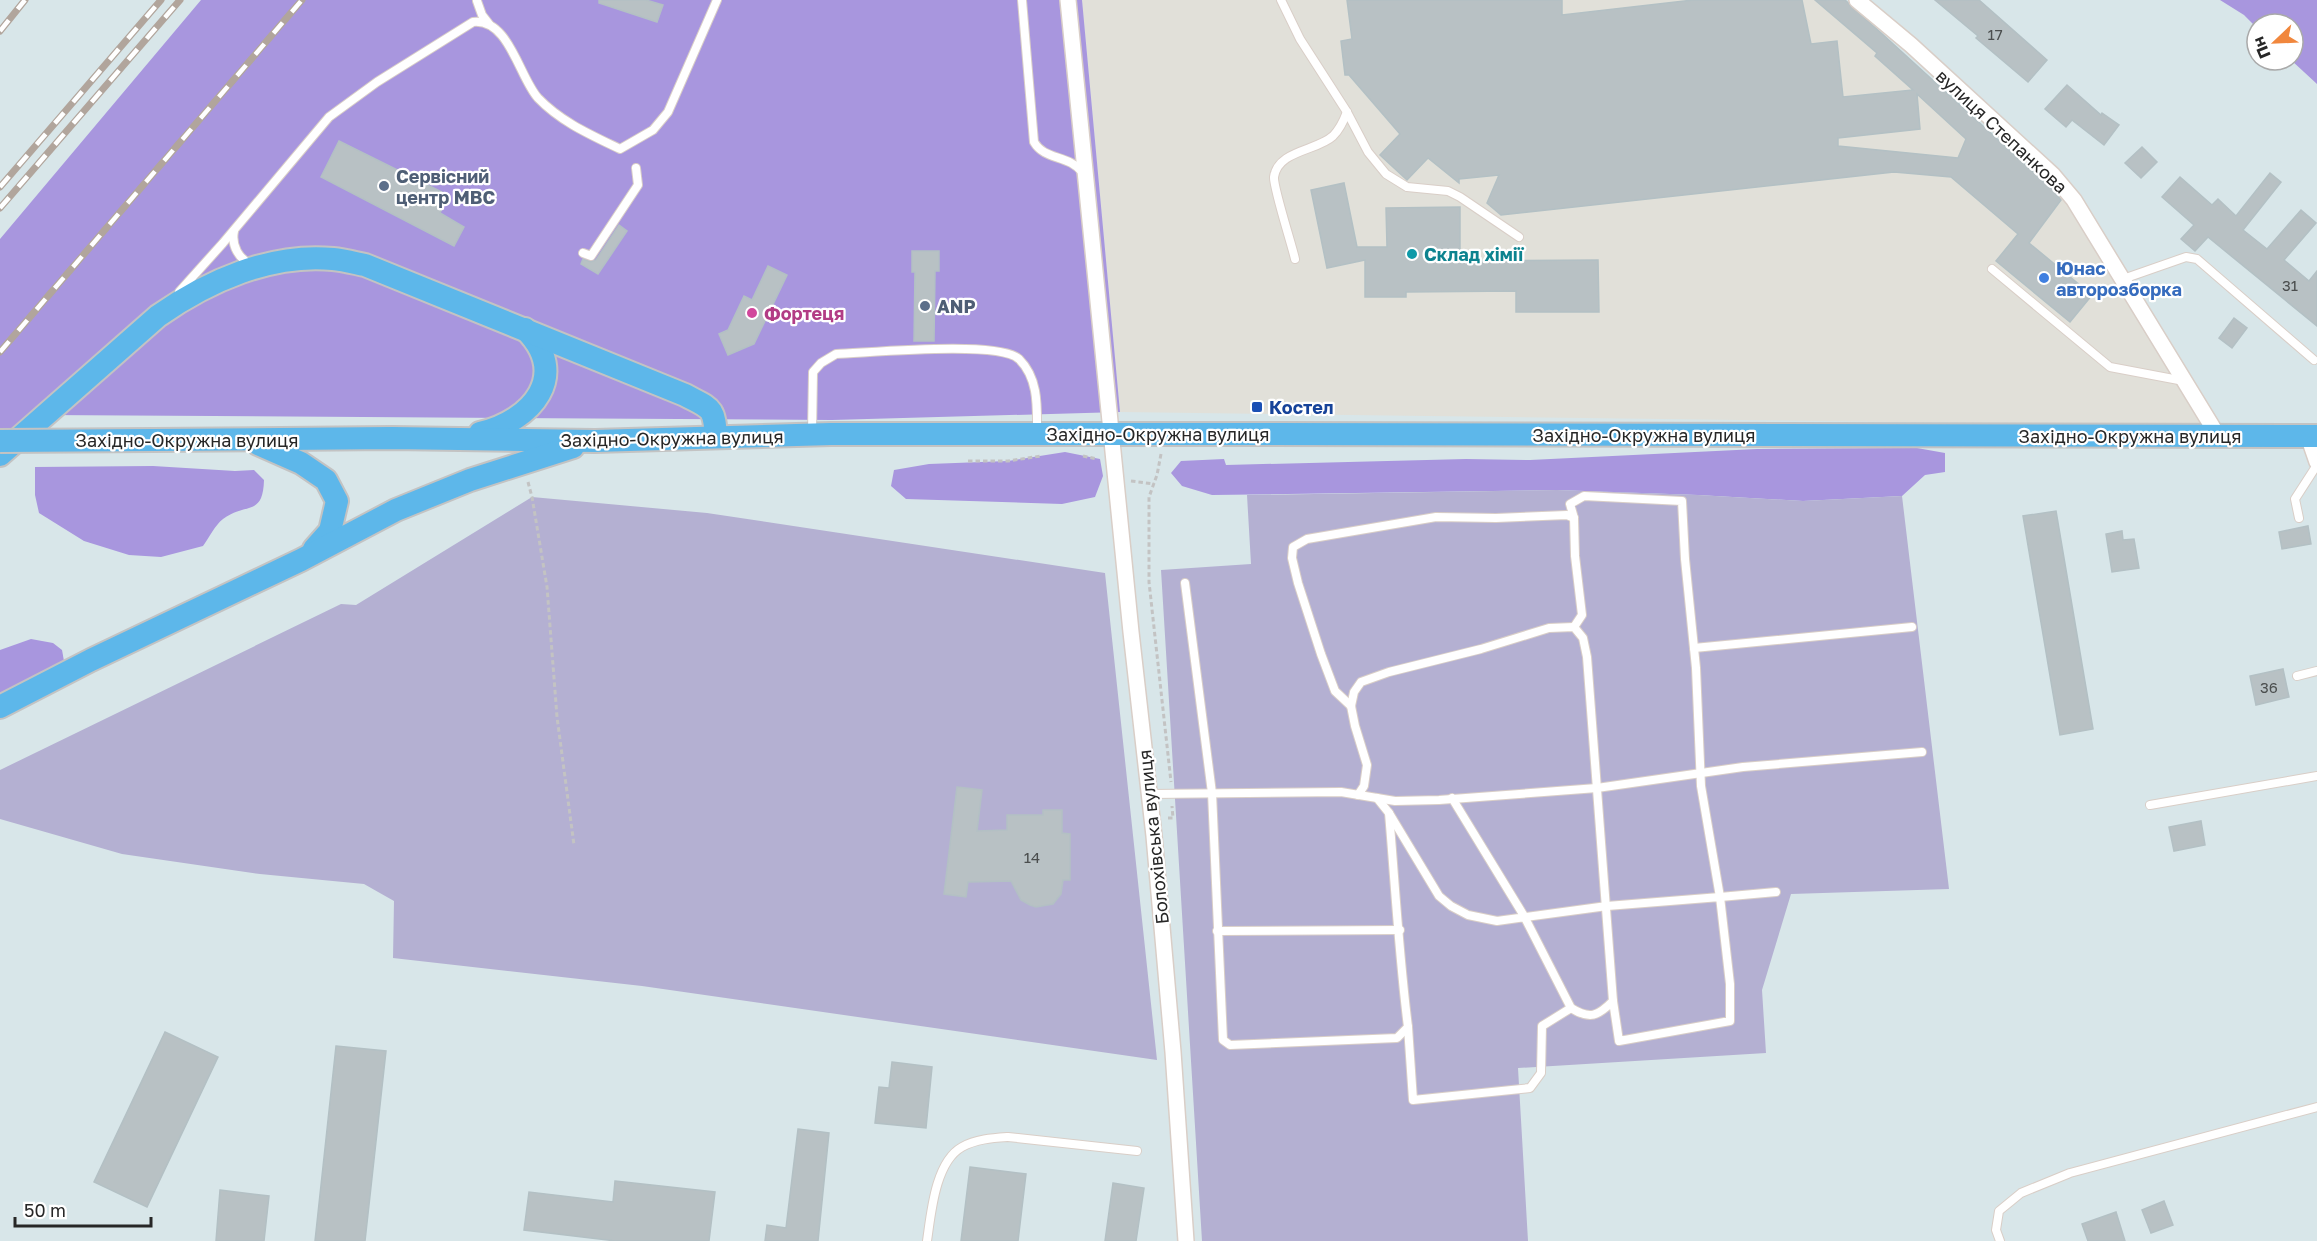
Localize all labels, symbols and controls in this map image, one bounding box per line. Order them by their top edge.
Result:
north arrow [2245,12,2305,72]
house number: 17 [1987,25,2003,43]
text: Пн [2248,34,2275,62]
street label: вулиця Степанкова [1932,64,2072,198]
place label: Сервісний центр МВС [396,165,495,208]
marker: Сервісний центр МВС [377,179,391,193]
place label: Склад хімії [1424,243,1524,265]
marker: Склад хімії [1405,247,1419,261]
place label: Юнас авторозборка [2056,257,2182,300]
marker: Юнас авторозборка [2037,271,2051,285]
house number: 31 [2282,276,2298,294]
place label: ANP [937,295,976,317]
marker: ANP [918,299,932,313]
place label: Фортеця [764,302,844,324]
marker: Фортеця [745,306,759,320]
place label: Костел [1269,396,1333,418]
marker: Костел [1250,400,1264,414]
street label: Західно-Окружна вулиця [1046,423,1270,445]
street label: Західно-Окружна вулиця [1532,424,1756,446]
street label: Західно-Окружна вулиця [560,425,784,451]
street label: Західно-Окружна вулиця [2018,425,2242,447]
street label: Західно-Окружна вулиця [75,429,299,451]
house number: 36 [2260,678,2278,696]
street label: Болохівська вулиця [1133,749,1173,925]
house number: 14 [1024,848,1040,866]
scale bar [15,1190,152,1228]
text: 50 m [24,1199,66,1221]

